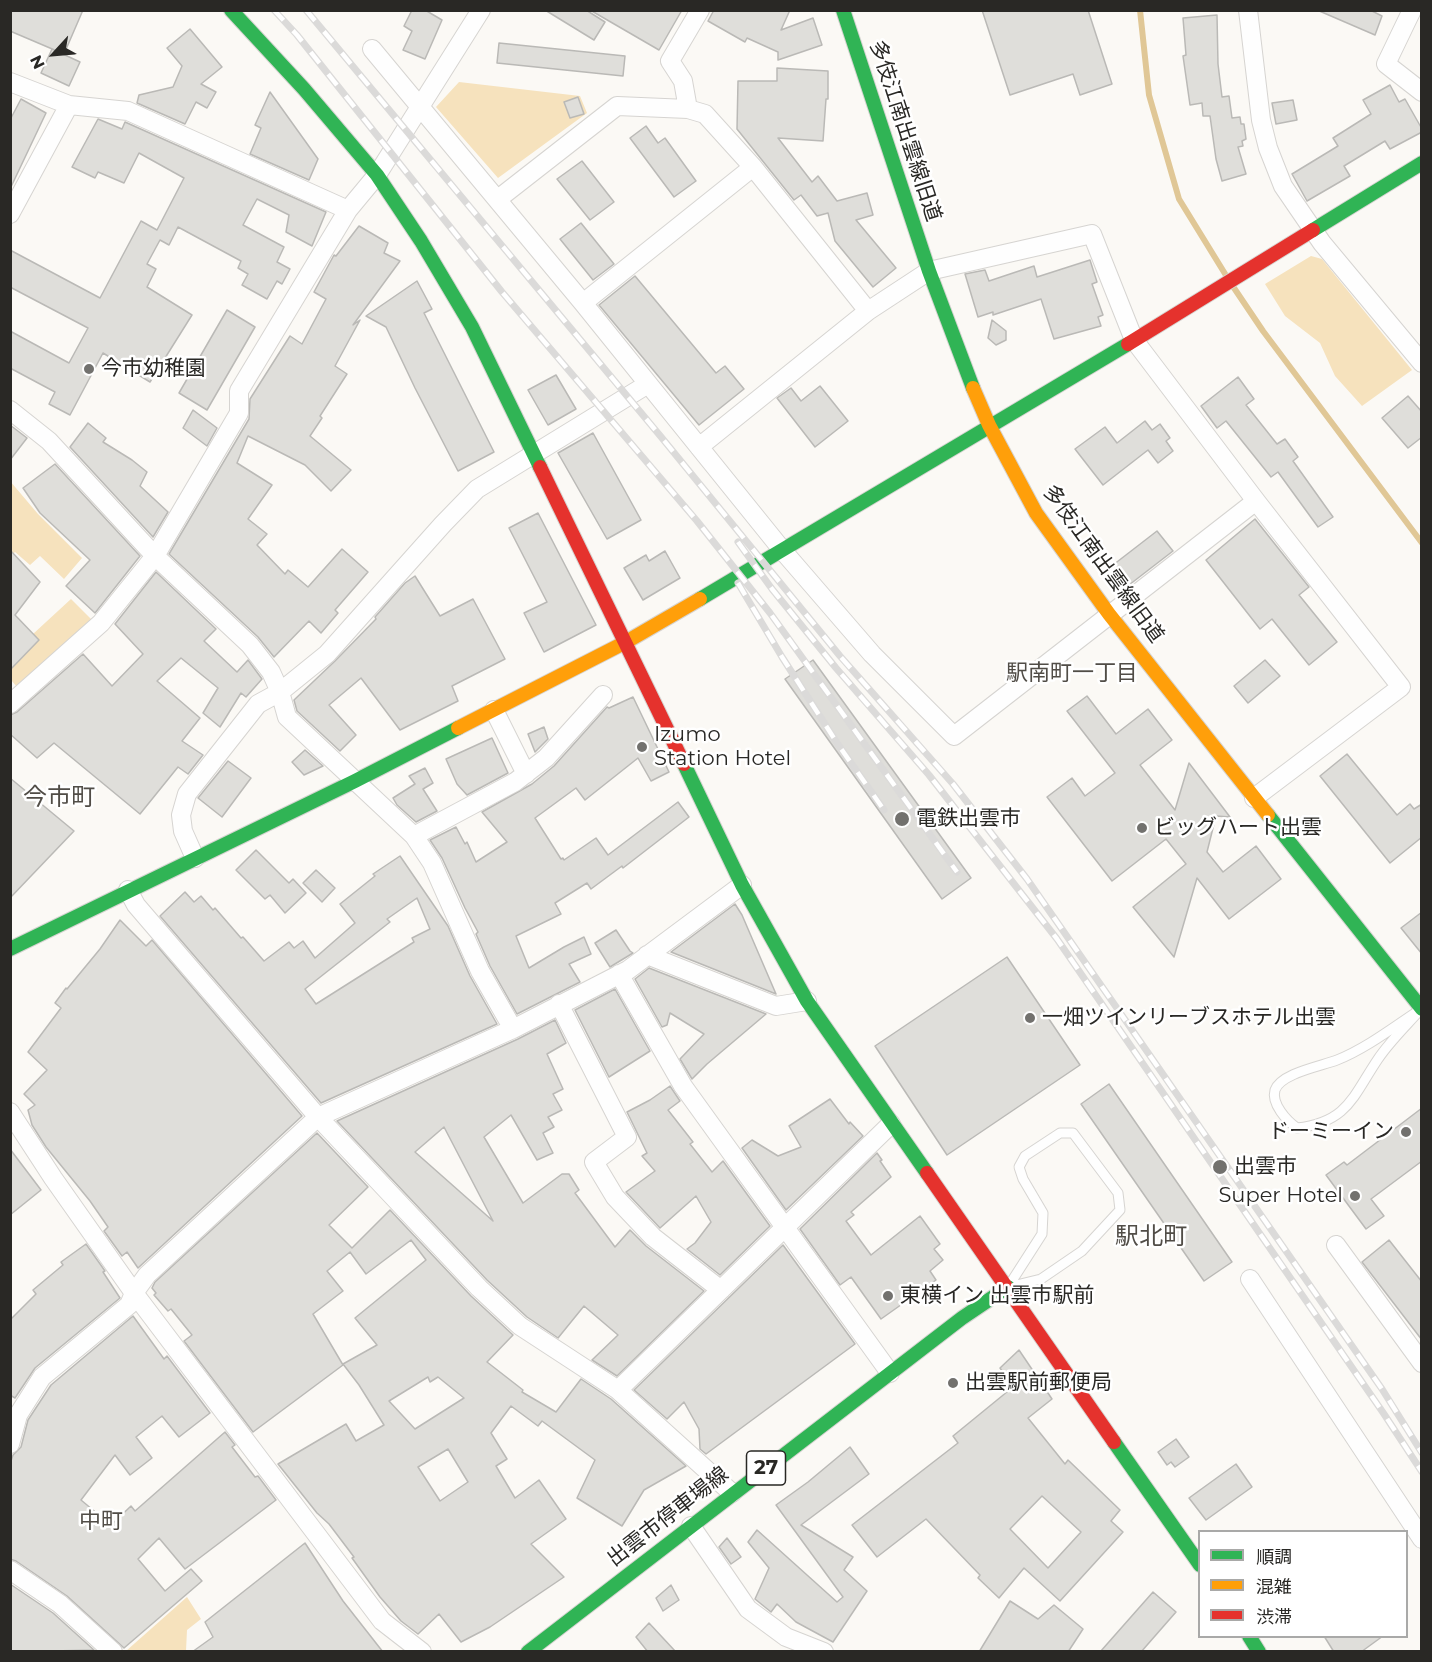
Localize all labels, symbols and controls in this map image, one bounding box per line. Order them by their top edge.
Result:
north arrow [24,24,84,84]
street label: 多伎江南出雲線旧道 [864,37,946,225]
text: N [26,52,49,72]
place label: 今市幼稚園 [101,356,206,382]
marker: 今市幼稚園 [82,362,96,376]
street label: 多伎江南出雲線旧道 [1037,480,1169,648]
district label: 駅南町一丁目 [1006,661,1138,687]
place label: Izumo Station Hotel [654,722,791,772]
marker: Izumo Station Hotel [635,740,649,754]
district label: 今市町 [23,784,95,812]
place label: 電鉄出雲市 [916,806,1021,832]
marker: 電鉄出雲市 [893,810,911,828]
place label: ビッグハート出雲 [1154,815,1322,841]
marker: ビッグハート出雲 [1135,821,1149,835]
place label: 一畑ツインリーブスホテル出雲 [1042,1005,1336,1031]
marker: 一畑ツインリーブスホテル出雲 [1023,1011,1037,1025]
place label: ドーミーイン [1268,1119,1394,1145]
marker: ドーミーイン [1399,1125,1413,1139]
place label: 出雲市 [1234,1154,1297,1180]
marker: 出雲市 [1211,1158,1229,1176]
place label: Super Hotel [1218,1183,1343,1209]
marker: Super Hotel [1348,1189,1362,1203]
district label: 駅北町 [1115,1223,1187,1251]
place label: 東横イン 出雲市駅前 [900,1283,1095,1309]
marker: 東横イン 出雲市駅前 [881,1289,895,1303]
place label: 出雲駅前郵便局 [965,1370,1112,1396]
marker: 出雲駅前郵便局 [946,1376,960,1390]
road number: 27 [746,1451,786,1485]
street label: 出雲市停車場線 [602,1462,734,1572]
district label: 中町 [79,1509,123,1535]
legend [1198,1530,1408,1638]
text: 順調 [1256,1546,1292,1568]
text: 混雑 [1256,1576,1292,1598]
text: 渋滞 [1256,1606,1292,1628]

